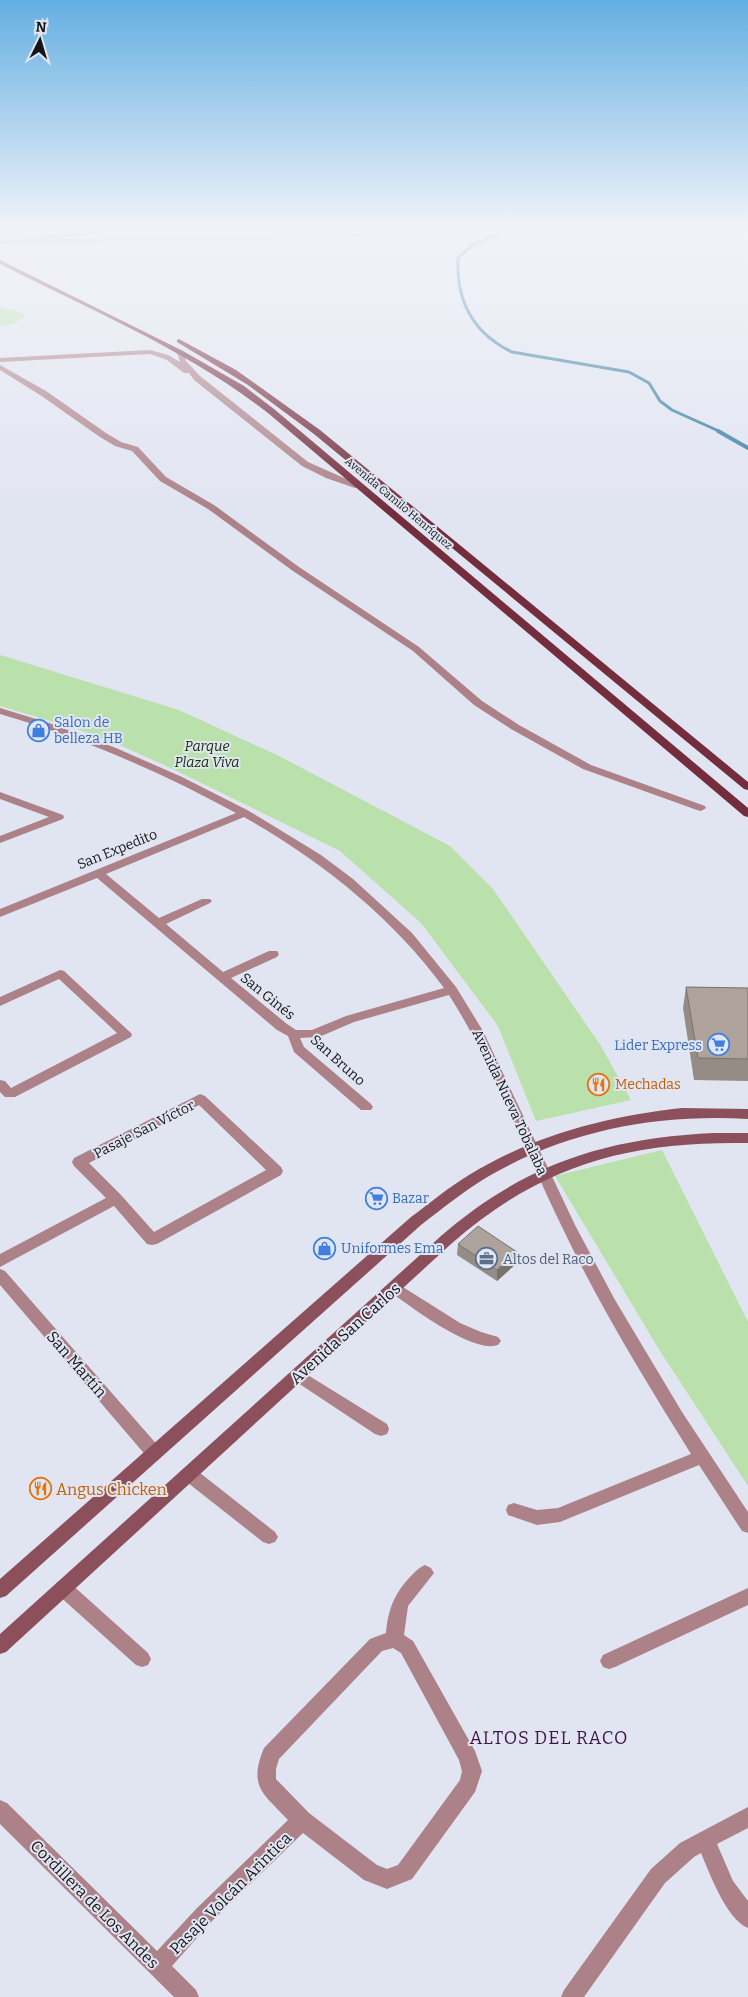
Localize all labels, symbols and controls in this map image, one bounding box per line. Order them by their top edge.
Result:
north arrow [15,15,65,65]
text: N [35,19,47,37]
street label: Avenida Camilo Henríquez [342,455,455,552]
place label: Salon de belleza HB [54,714,123,747]
shop icon: Salon de belleza HB [26,718,50,742]
park label: Parque Plaza Viva [175,738,239,771]
street label: San Expedito [75,826,160,873]
street label: San Ginés [237,969,298,1023]
street label: Avenida Nueva Tobalaba [468,1027,551,1178]
street label: San Bruno [307,1031,369,1089]
supermarket icon: Lider Express [706,1033,730,1057]
place label: Lider Express [614,1037,702,1054]
restaurant icon: Mechadas [587,1072,611,1096]
place label: Mechadas [615,1076,681,1093]
street label: Pasaje San Víctor [91,1097,198,1162]
supermarket icon: Bazar [364,1186,388,1210]
place label: Bazar [392,1190,429,1207]
shop icon: Uniformes Ema [313,1236,337,1260]
place label: Uniformes Ema [341,1240,444,1257]
office icon: Altos del Raco [475,1247,499,1271]
place label: Altos del Raco [503,1251,594,1268]
street label: Avenida San Carlos [286,1279,404,1388]
street label: San Martín [43,1327,111,1401]
restaurant icon: Angus Chicken [28,1477,52,1501]
place label: Angus Chicken [56,1480,167,1499]
district label: ALTOS DEL RACO [470,1727,628,1749]
street label: Pasaje Volcán Arintica [166,1828,295,1958]
street label: Cordillera de Los Andes [27,1836,163,1972]

